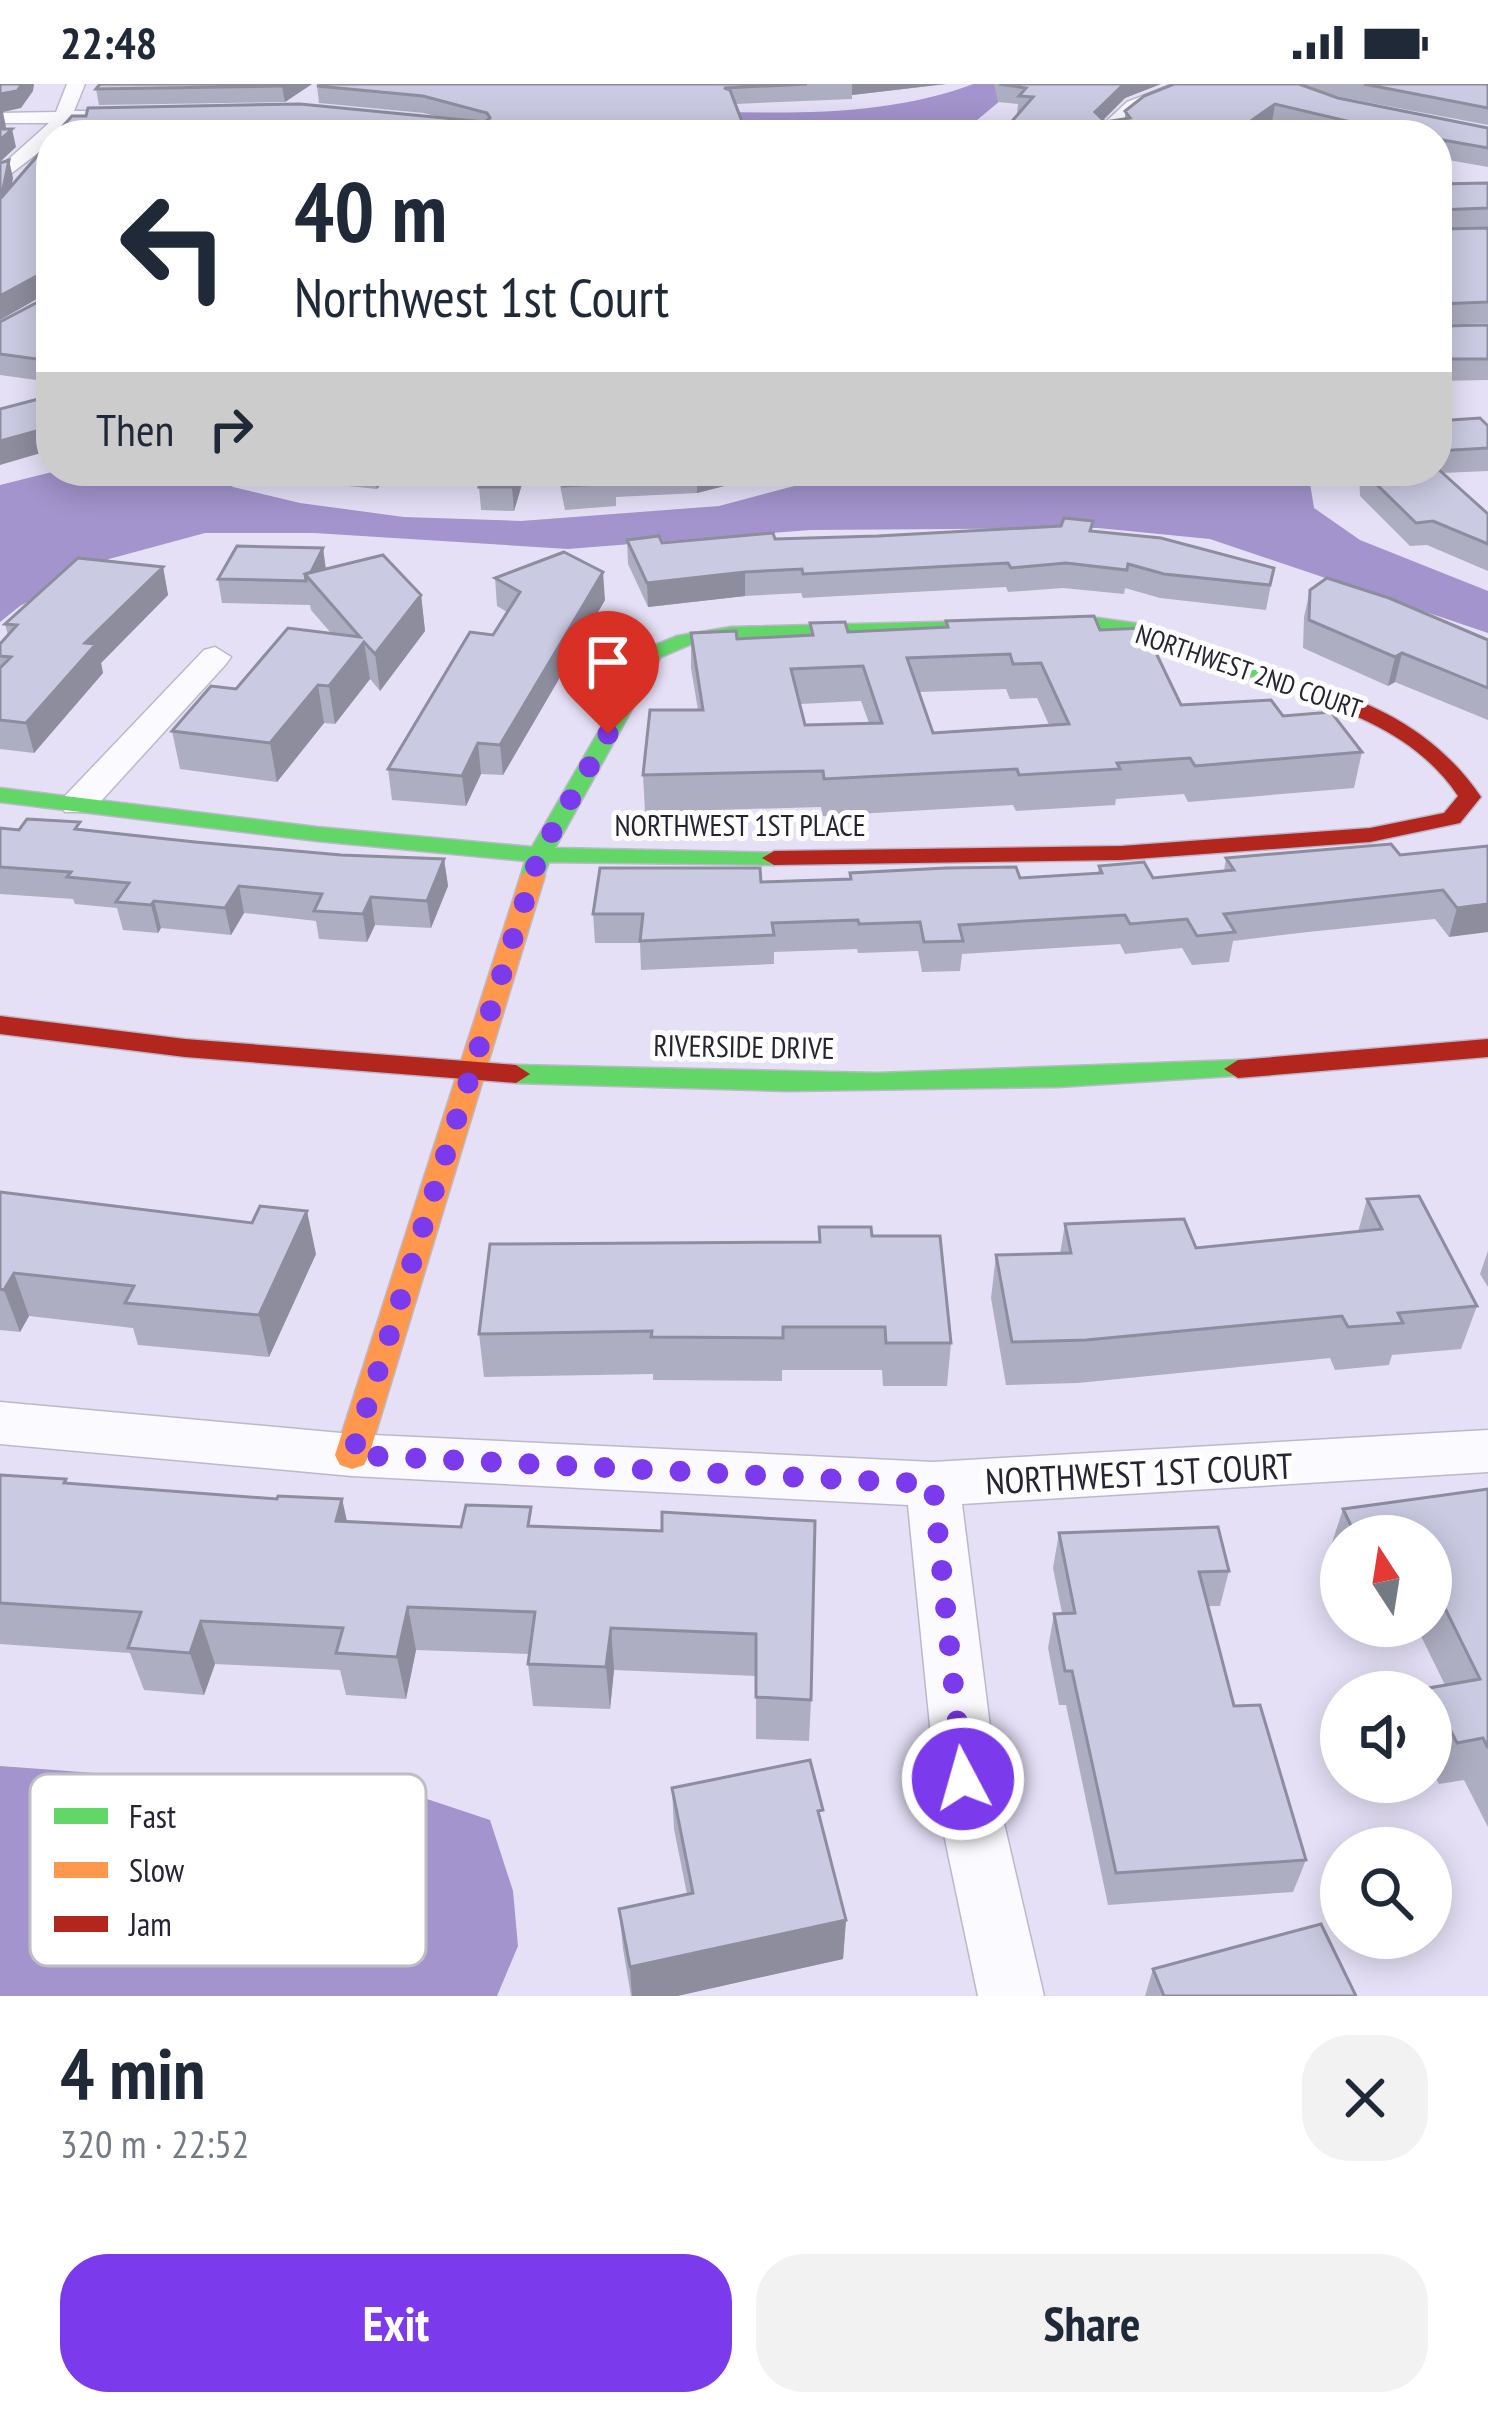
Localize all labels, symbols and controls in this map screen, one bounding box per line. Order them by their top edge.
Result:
text: 22:48 [60,13,157,71]
text: 40 m [294,156,447,265]
icon: left [96,168,252,324]
text: Northwest 1st Court [294,262,669,332]
icon: right [198,396,264,462]
text: Then [96,400,174,458]
pin [557,611,659,734]
street label: NORTHWEST 2ND COURT [1132,616,1366,726]
icon: arrive [575,629,641,695]
street label: NORTHWEST 1ST PLACE [614,805,866,844]
street label: RIVERSIDE DRIVE [653,1025,835,1067]
street label: NORTHWEST 1ST COURT [984,1441,1294,1505]
north arrow [1320,1515,1452,1647]
map controls [1320,1515,1452,1959]
button: sound [1320,1671,1452,1803]
position arrow [900,1716,1026,1842]
legend [30,1774,426,1966]
text: Fast [129,1794,176,1837]
button: search [1320,1827,1452,1959]
text: Slow [129,1848,185,1891]
text: Jam [128,1902,172,1945]
text: 4 min [60,2026,205,2119]
button: close [1302,2035,1428,2161]
text: 320 m · 22:52 [60,2118,249,2169]
button: Exit [60,2254,732,2392]
button: Share [756,2254,1428,2392]

